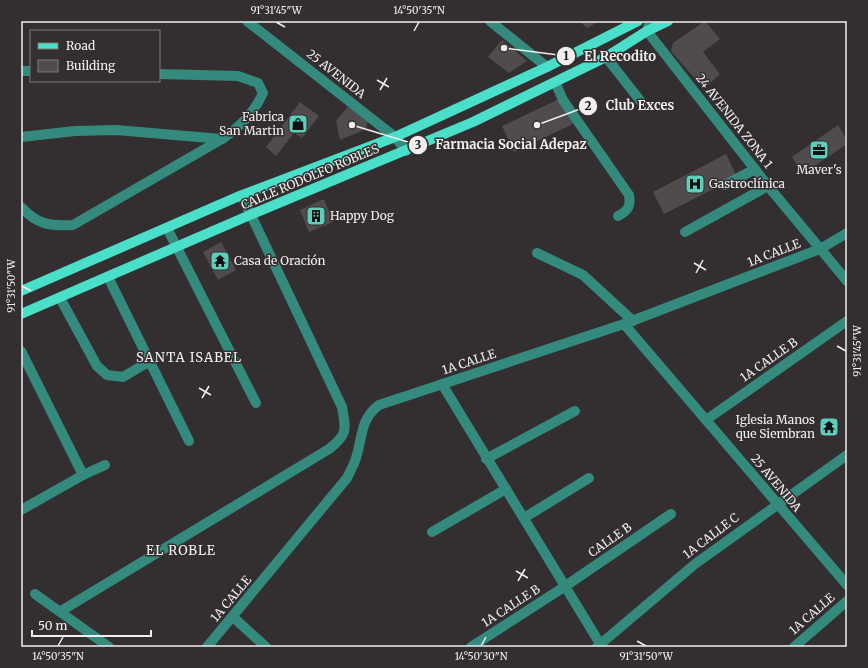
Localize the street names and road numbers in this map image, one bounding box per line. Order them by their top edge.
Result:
street label: 25 AVENIDA [304,46,369,102]
street label: 24 AVENIDA ZONA 1 [693,70,776,171]
street label: CALLE RODOLFO ROBLES [238,141,381,212]
street label: 1A CALLE [745,235,803,269]
street label: 1A CALLE B [737,334,800,385]
street label: 1A CALLE [440,346,498,377]
street label: 25 AVENIDA [748,451,805,515]
street label: 1A CALLE C [680,510,742,562]
street label: CALLE B [585,519,634,560]
street label: 1A CALLE [207,572,254,625]
street label: 1A CALLE B [479,581,543,630]
street label: 1A CALLE [786,589,838,638]

